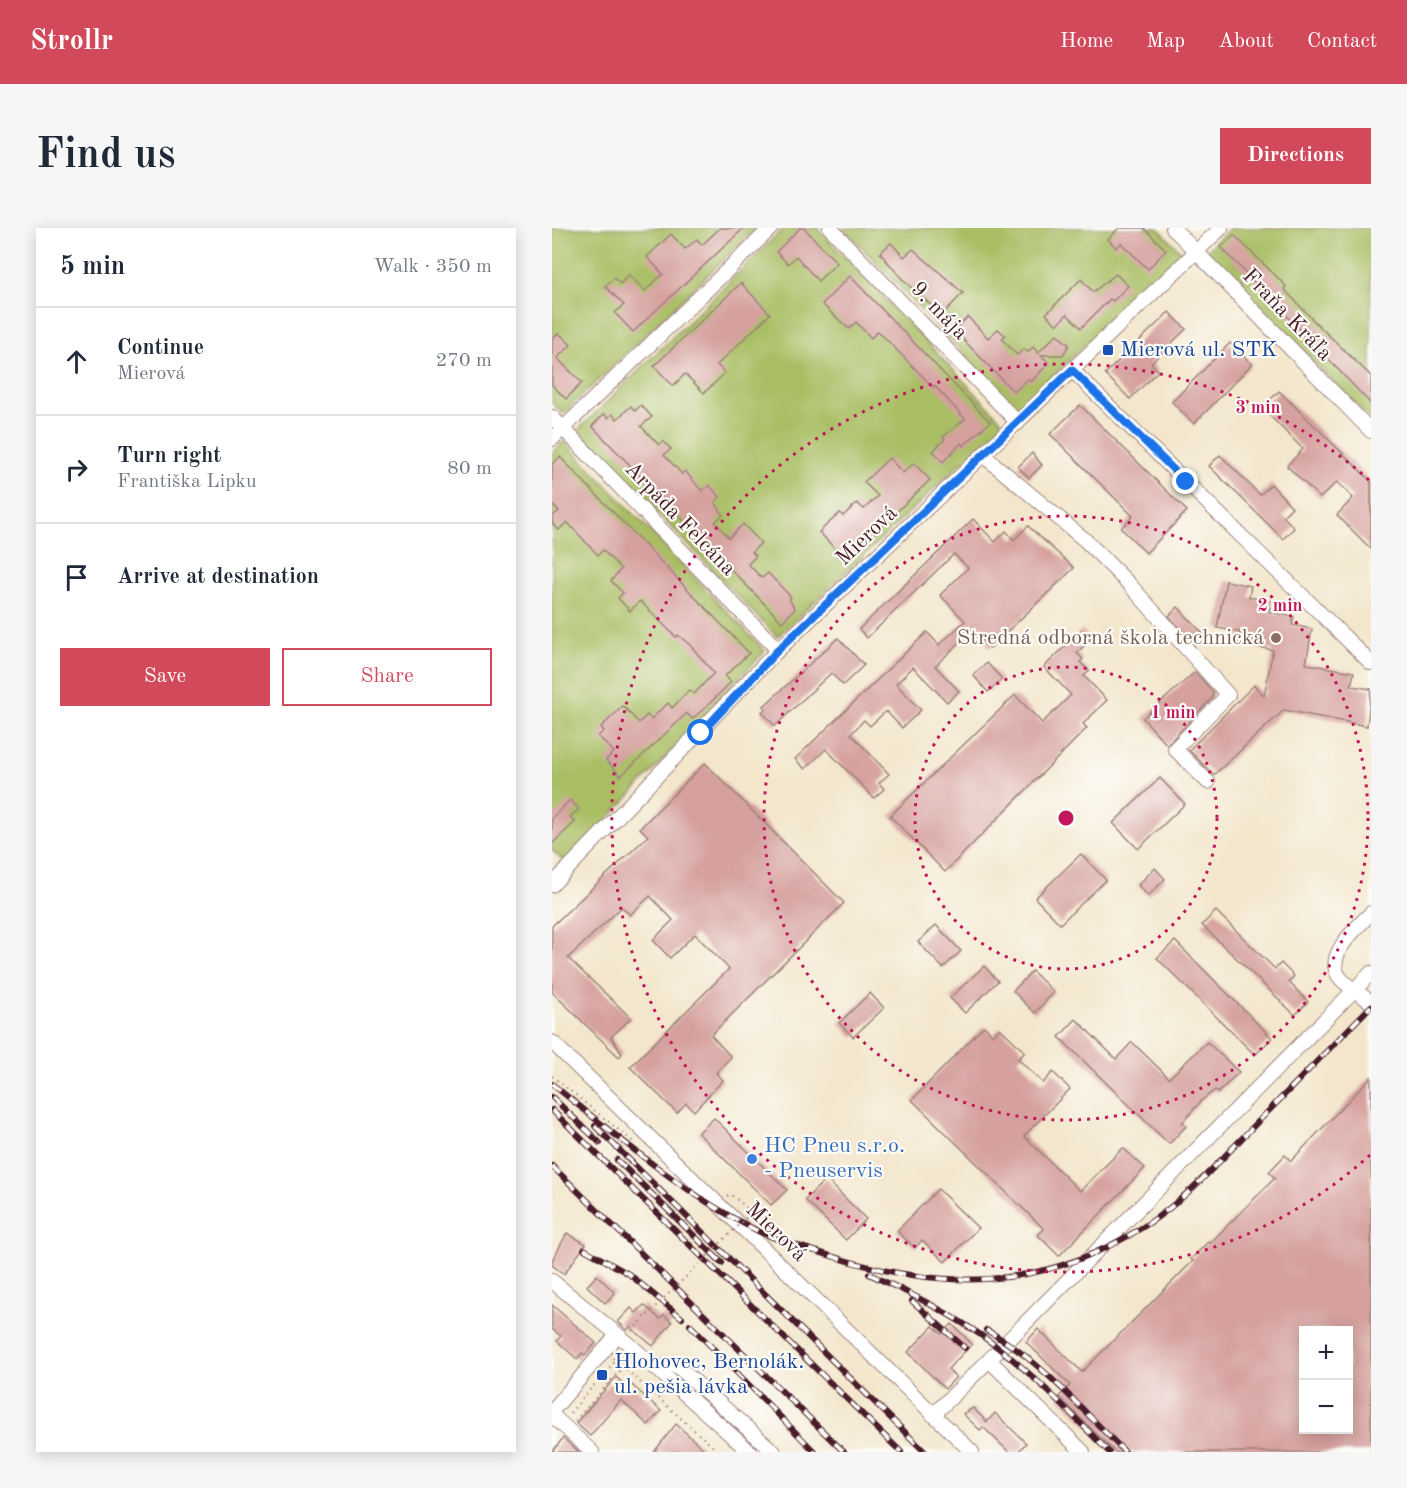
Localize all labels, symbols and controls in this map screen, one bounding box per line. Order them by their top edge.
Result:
text: Strollr [30,28,113,56]
text: Home [1060,31,1113,52]
text: Map [1146,31,1185,52]
text: About [1218,31,1274,52]
text: Contact [1307,31,1377,52]
button: Directions [1220,128,1371,184]
text: Find us [36,135,175,177]
text: 5 min [60,254,125,280]
text: Walk · 350 m [373,257,492,277]
street label: Fraňa Kráľa [1238,265,1336,365]
street label: 9. mája [906,278,972,344]
text: Continue [117,337,204,359]
place label: Mierová ul. STK [1120,339,1277,361]
marker: Mierová ul. STK [1101,343,1115,357]
icon: ahead [60,345,93,378]
text: 270 m [436,351,492,371]
text: Mierová [117,364,185,384]
text: 3 min [1235,399,1281,417]
text: Turn right [117,445,221,467]
icon: right [60,453,93,486]
street label: Arpáda Felcána [620,458,740,580]
text: 80 m [447,459,492,479]
route end [1172,468,1198,494]
text: Františka Lipku [117,472,257,492]
street label: Mierová [832,502,902,570]
icon: arrive [60,561,93,594]
text: Arrive at destination [117,566,319,588]
text: 2 min [1257,597,1303,615]
place label: Stredná odborná škola technická [957,627,1264,649]
marker: Stredná odborná škola technická [1269,631,1283,645]
button: Save [60,648,270,706]
button: Share [282,648,492,706]
text: 1 min [1150,704,1196,722]
route start [687,719,713,745]
centre of rings [1056,808,1076,828]
place label: HC Pneu s.r.o. - Pneuservis [764,1135,905,1182]
marker: HC Pneu s.r.o. - Pneuservis [745,1152,759,1166]
street label: Mierová [741,1198,811,1266]
map controls [1299,1326,1353,1434]
button: + [1299,1326,1353,1380]
place label: Hlohovec, Bernolák. ul. pešia lávka [614,1351,804,1398]
marker: Hlohovec, Bernolák. ul. pešia lávka [595,1368,609,1382]
button: − [1299,1380,1353,1434]

